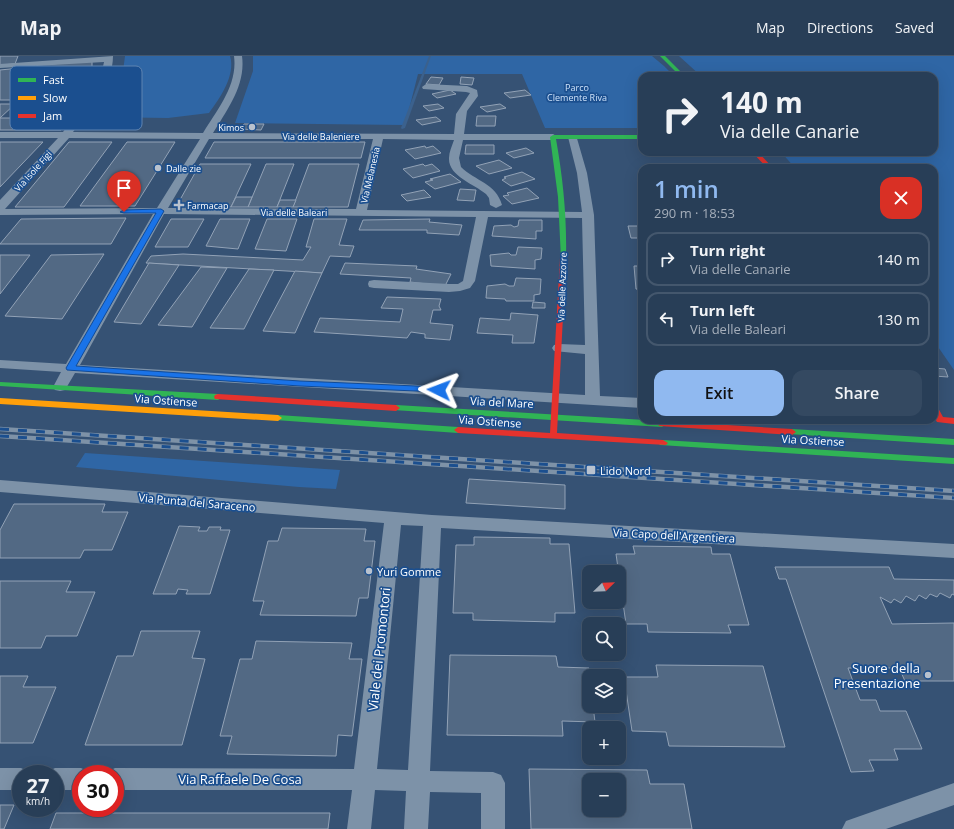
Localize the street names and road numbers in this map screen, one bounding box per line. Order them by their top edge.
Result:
street label: Via delle Baleniere [282,130,360,143]
street label: Via Melanesia [357,146,383,204]
street label: Via Isole Figi [11,148,55,194]
street label: Via delle Baleari [261,206,327,219]
street label: Via delle Azzorre [554,252,570,322]
street label: Via Ostiense [134,390,198,410]
street label: Via del Mare [470,393,534,411]
street label: Via Ostiense [458,411,522,431]
street label: Via Ostiense [781,431,845,449]
street label: Via Punta del Saraceno [138,489,257,515]
street label: Via Capo dell'Argentiera [613,524,735,546]
street label: Viale dei Promontori [364,586,394,712]
street label: Via Raffaele De Cosa [178,770,302,788]

